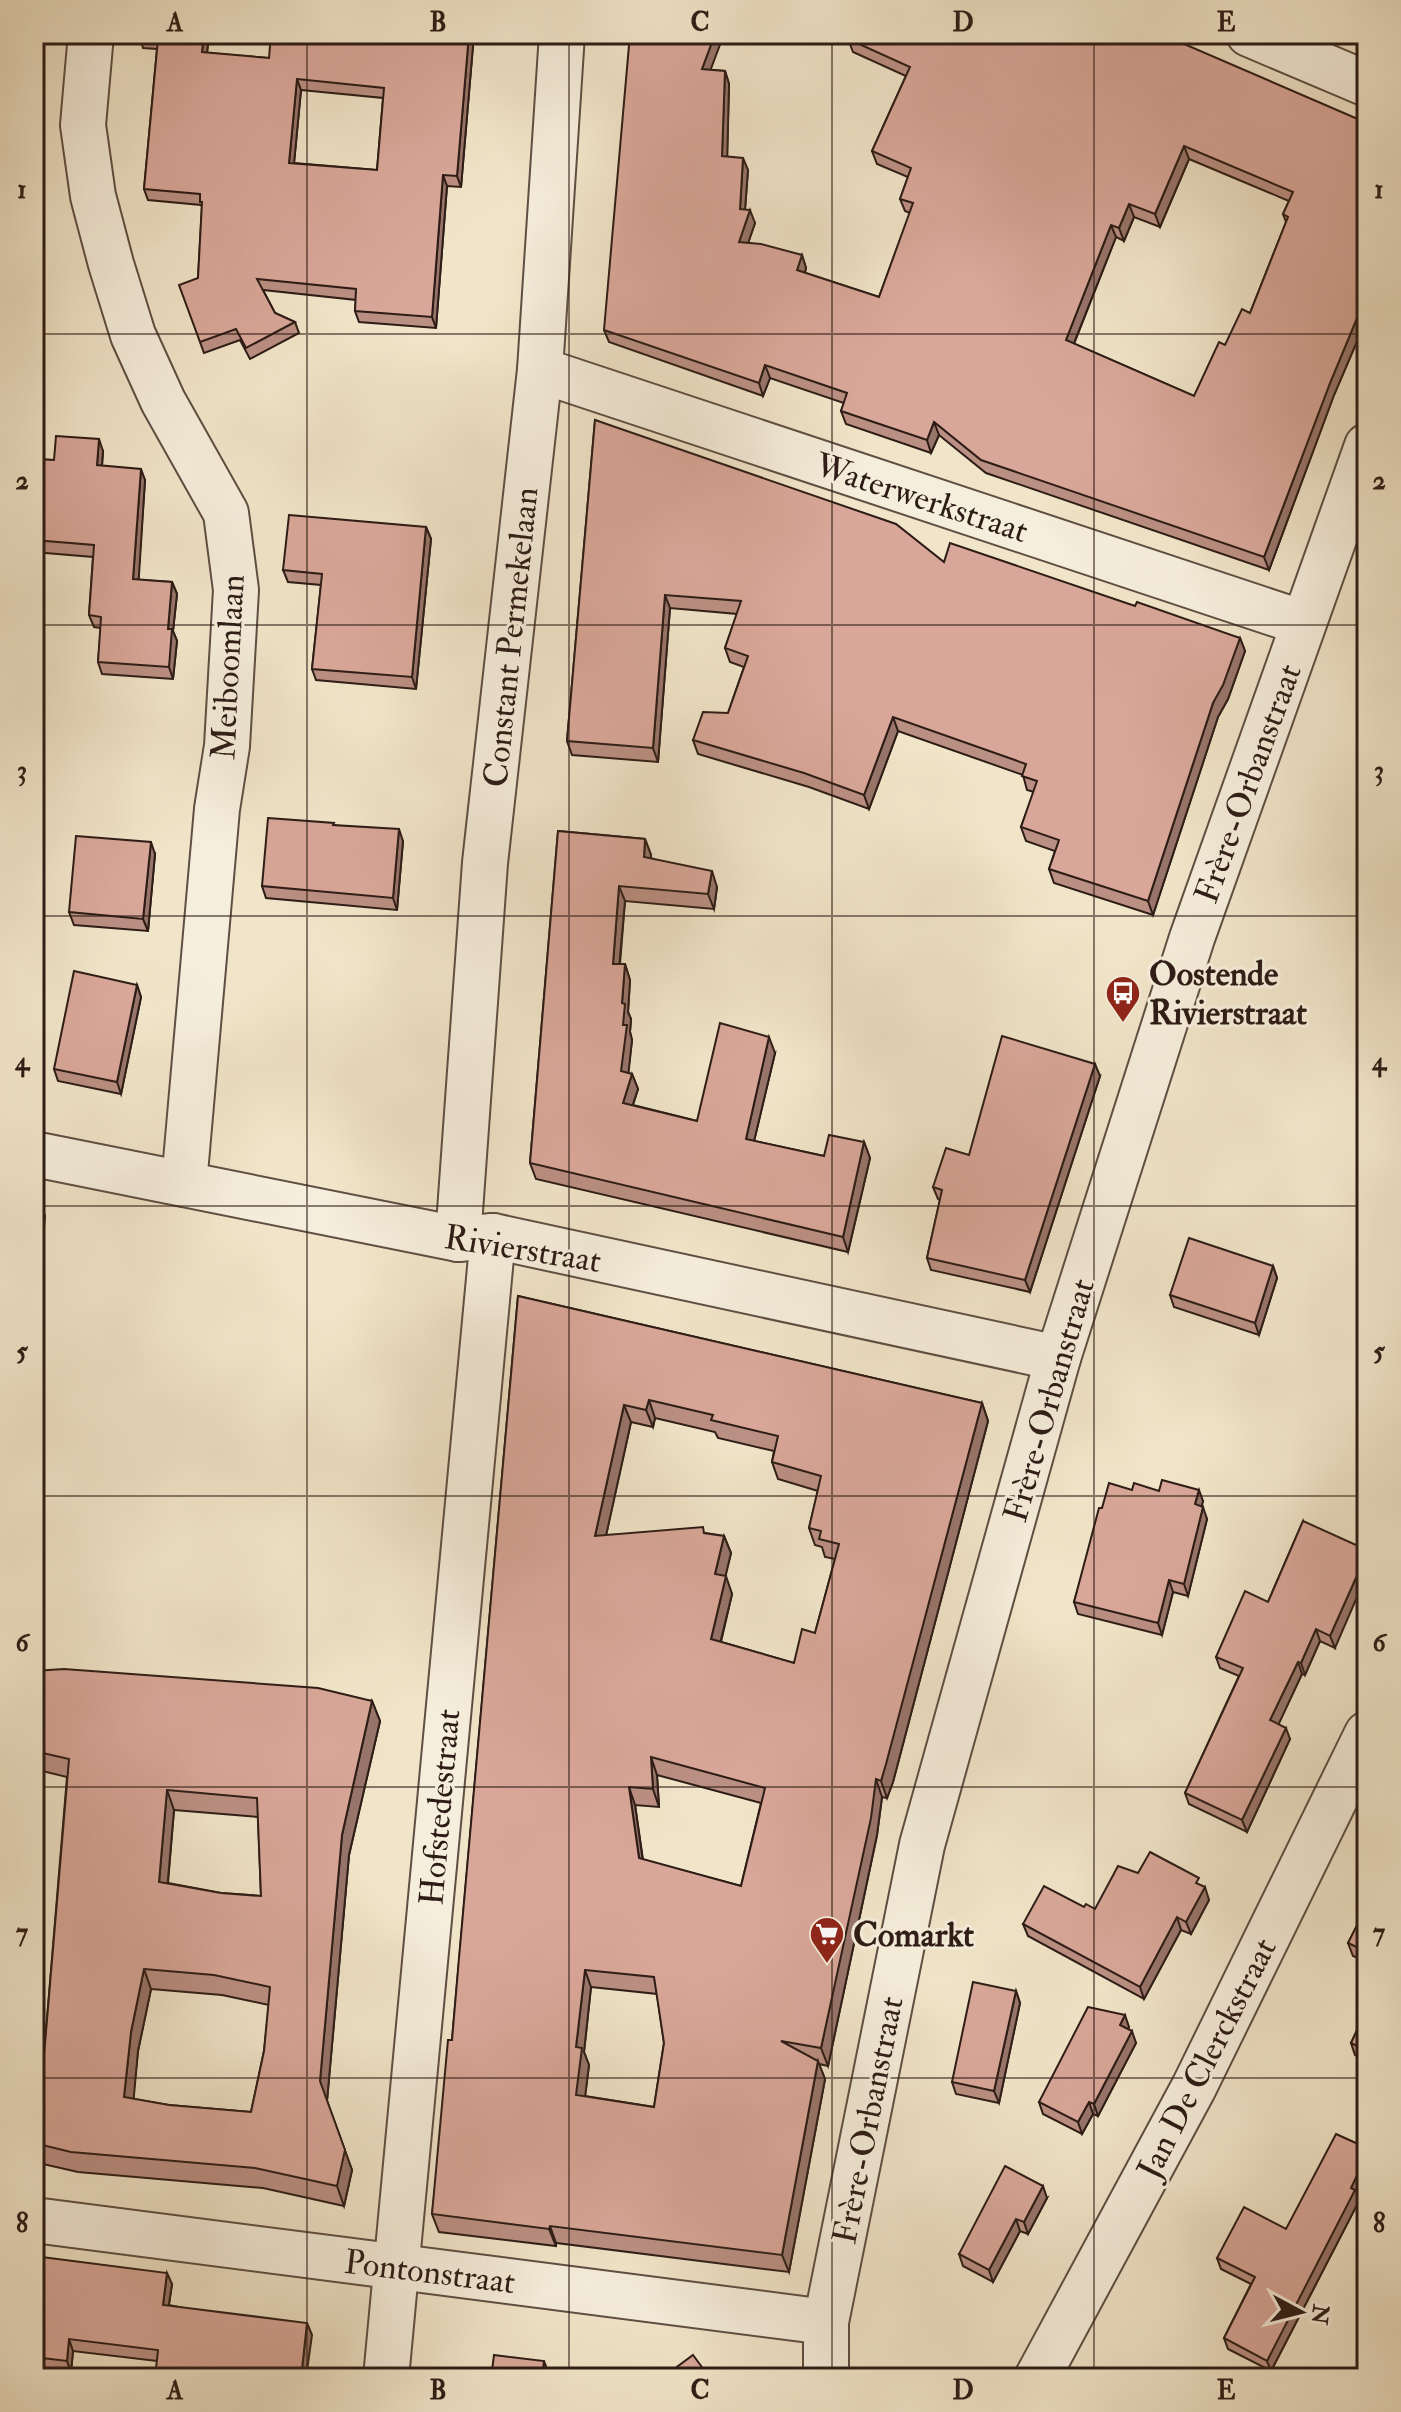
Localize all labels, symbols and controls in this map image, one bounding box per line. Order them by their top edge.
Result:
text: A [166,7,184,39]
text: B [429,7,447,39]
text: C [690,7,710,39]
text: D [952,7,974,39]
text: E [1217,7,1236,39]
text: 1 [17,174,27,206]
text: 1 [1374,174,1384,206]
street label: Waterwerkstraat [809,443,1033,553]
text: 2 [15,465,29,497]
text: 2 [1372,465,1386,497]
street label: Constant Permekelaan [474,485,549,789]
street label: Meiboomlaan [202,573,255,761]
street label: Frère-Orbanstraat [1185,658,1312,909]
text: 3 [17,755,27,787]
text: 3 [1374,755,1384,787]
place label: Oostende Rivierstraat [1149,953,1307,1035]
bus stop icon: Oostende Rivierstraat [1104,974,1142,1024]
text: 4 [14,1046,31,1078]
text: 4 [1371,1046,1388,1078]
street label: Rivierstraat [441,1216,604,1283]
street label: Frère-Orbanstraat [994,1274,1105,1527]
text: 5 [16,1336,28,1368]
text: 5 [1373,1336,1385,1368]
text: 6 [15,1627,30,1659]
text: 6 [1372,1627,1387,1659]
street label: Hofstedestraat [410,1707,470,1907]
place label: Comarkt [853,1914,974,1957]
supermarket icon: Comarkt [808,1915,846,1965]
text: 7 [16,1917,28,1949]
text: 7 [1373,1917,1385,1949]
street label: Jan De Clerckstraat [1128,1931,1287,2187]
street label: Frère-Orbanstraat [823,1993,914,2248]
text: 8 [16,2208,28,2240]
text: 8 [1373,2208,1385,2240]
street label: Pontonstraat [342,2241,518,2304]
north arrow [1261,2272,1341,2352]
text: N [1305,2302,1335,2326]
text: A [166,2375,184,2407]
text: B [429,2375,447,2407]
text: C [690,2375,710,2407]
text: D [952,2375,974,2407]
text: E [1217,2375,1236,2407]

